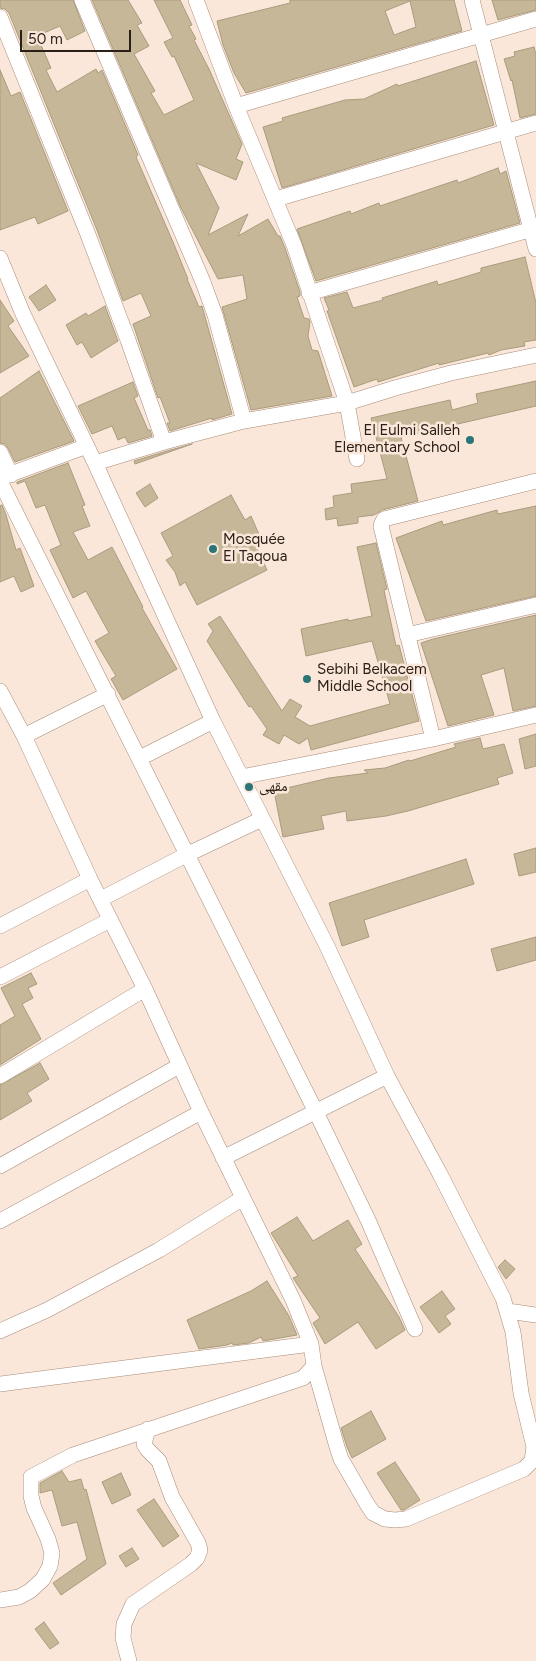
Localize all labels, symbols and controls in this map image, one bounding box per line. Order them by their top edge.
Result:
scale bar [22,20,134,52]
text: 50 m [28,30,63,48]
place label: El Eulmi Salleh Elementary School [334,422,460,457]
marker: El Eulmi Salleh Elementary School [464,434,476,446]
place label: Mosquée El Taqoua [223,531,287,566]
marker: Mosquée El Taqoua [207,543,219,555]
place label: Sebihi Belkacem Middle School [317,661,427,696]
marker: Sebihi Belkacem Middle School [301,673,313,685]
place label: مقهى [259,778,288,796]
marker: مقهى [243,781,255,793]

